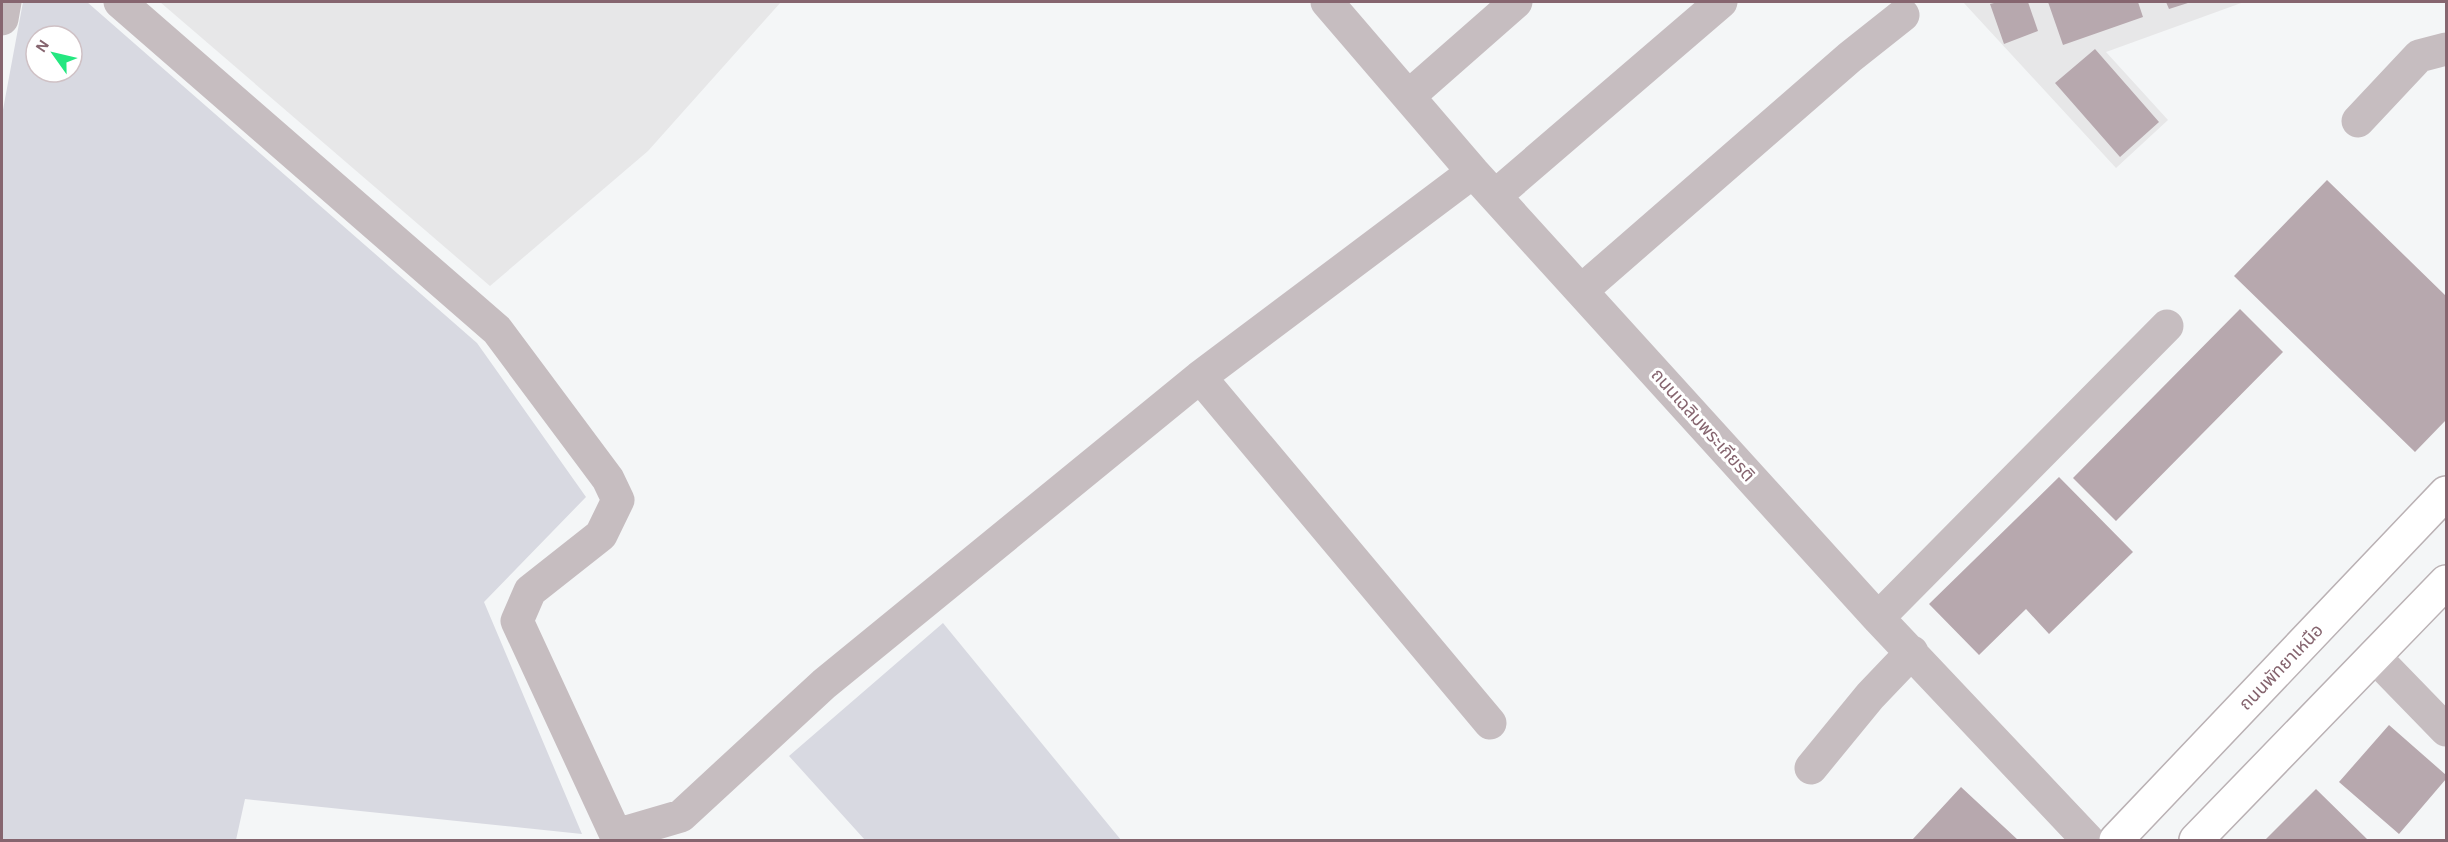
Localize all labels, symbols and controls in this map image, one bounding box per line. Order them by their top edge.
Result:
north arrow [24,24,84,84]
text: N [33,37,52,55]
street label: ถนนเฉลิมพระเกียรติ [1647,365,1758,485]
street label: ถนนพัทยาเหนือ [2236,621,2327,714]

